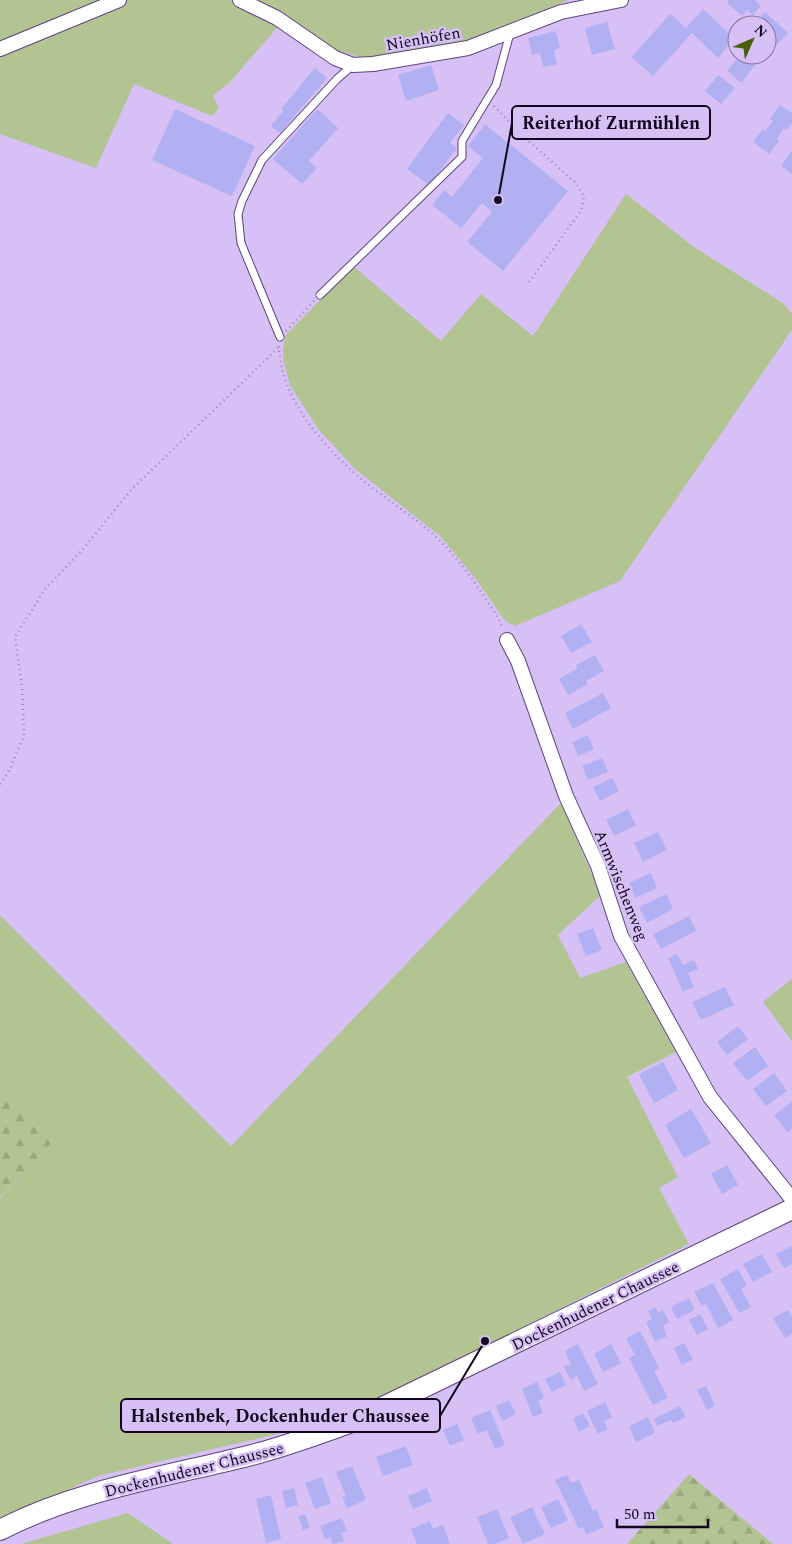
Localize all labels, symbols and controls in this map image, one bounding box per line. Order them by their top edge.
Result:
north arrow [727,15,777,65]
text: N [749,20,772,43]
street label: Nienhöfen [384,21,462,57]
callout: Reiterhof Zurmühlen [512,106,710,139]
text: Reiterhof Zurmühlen [522,110,700,137]
street label: Armwischenweg [588,826,654,945]
street label: Dockenhudener Chaussee [508,1255,683,1357]
callout: Halstenbek, Dockenhuder Chaussee [121,1399,440,1432]
text: Halstenbek, Dockenhuder Chaussee [131,1403,429,1430]
street label: Dockenhudener Chaussee [102,1436,286,1504]
scale bar [617,1496,708,1528]
text: 50 m [624,1503,656,1526]

